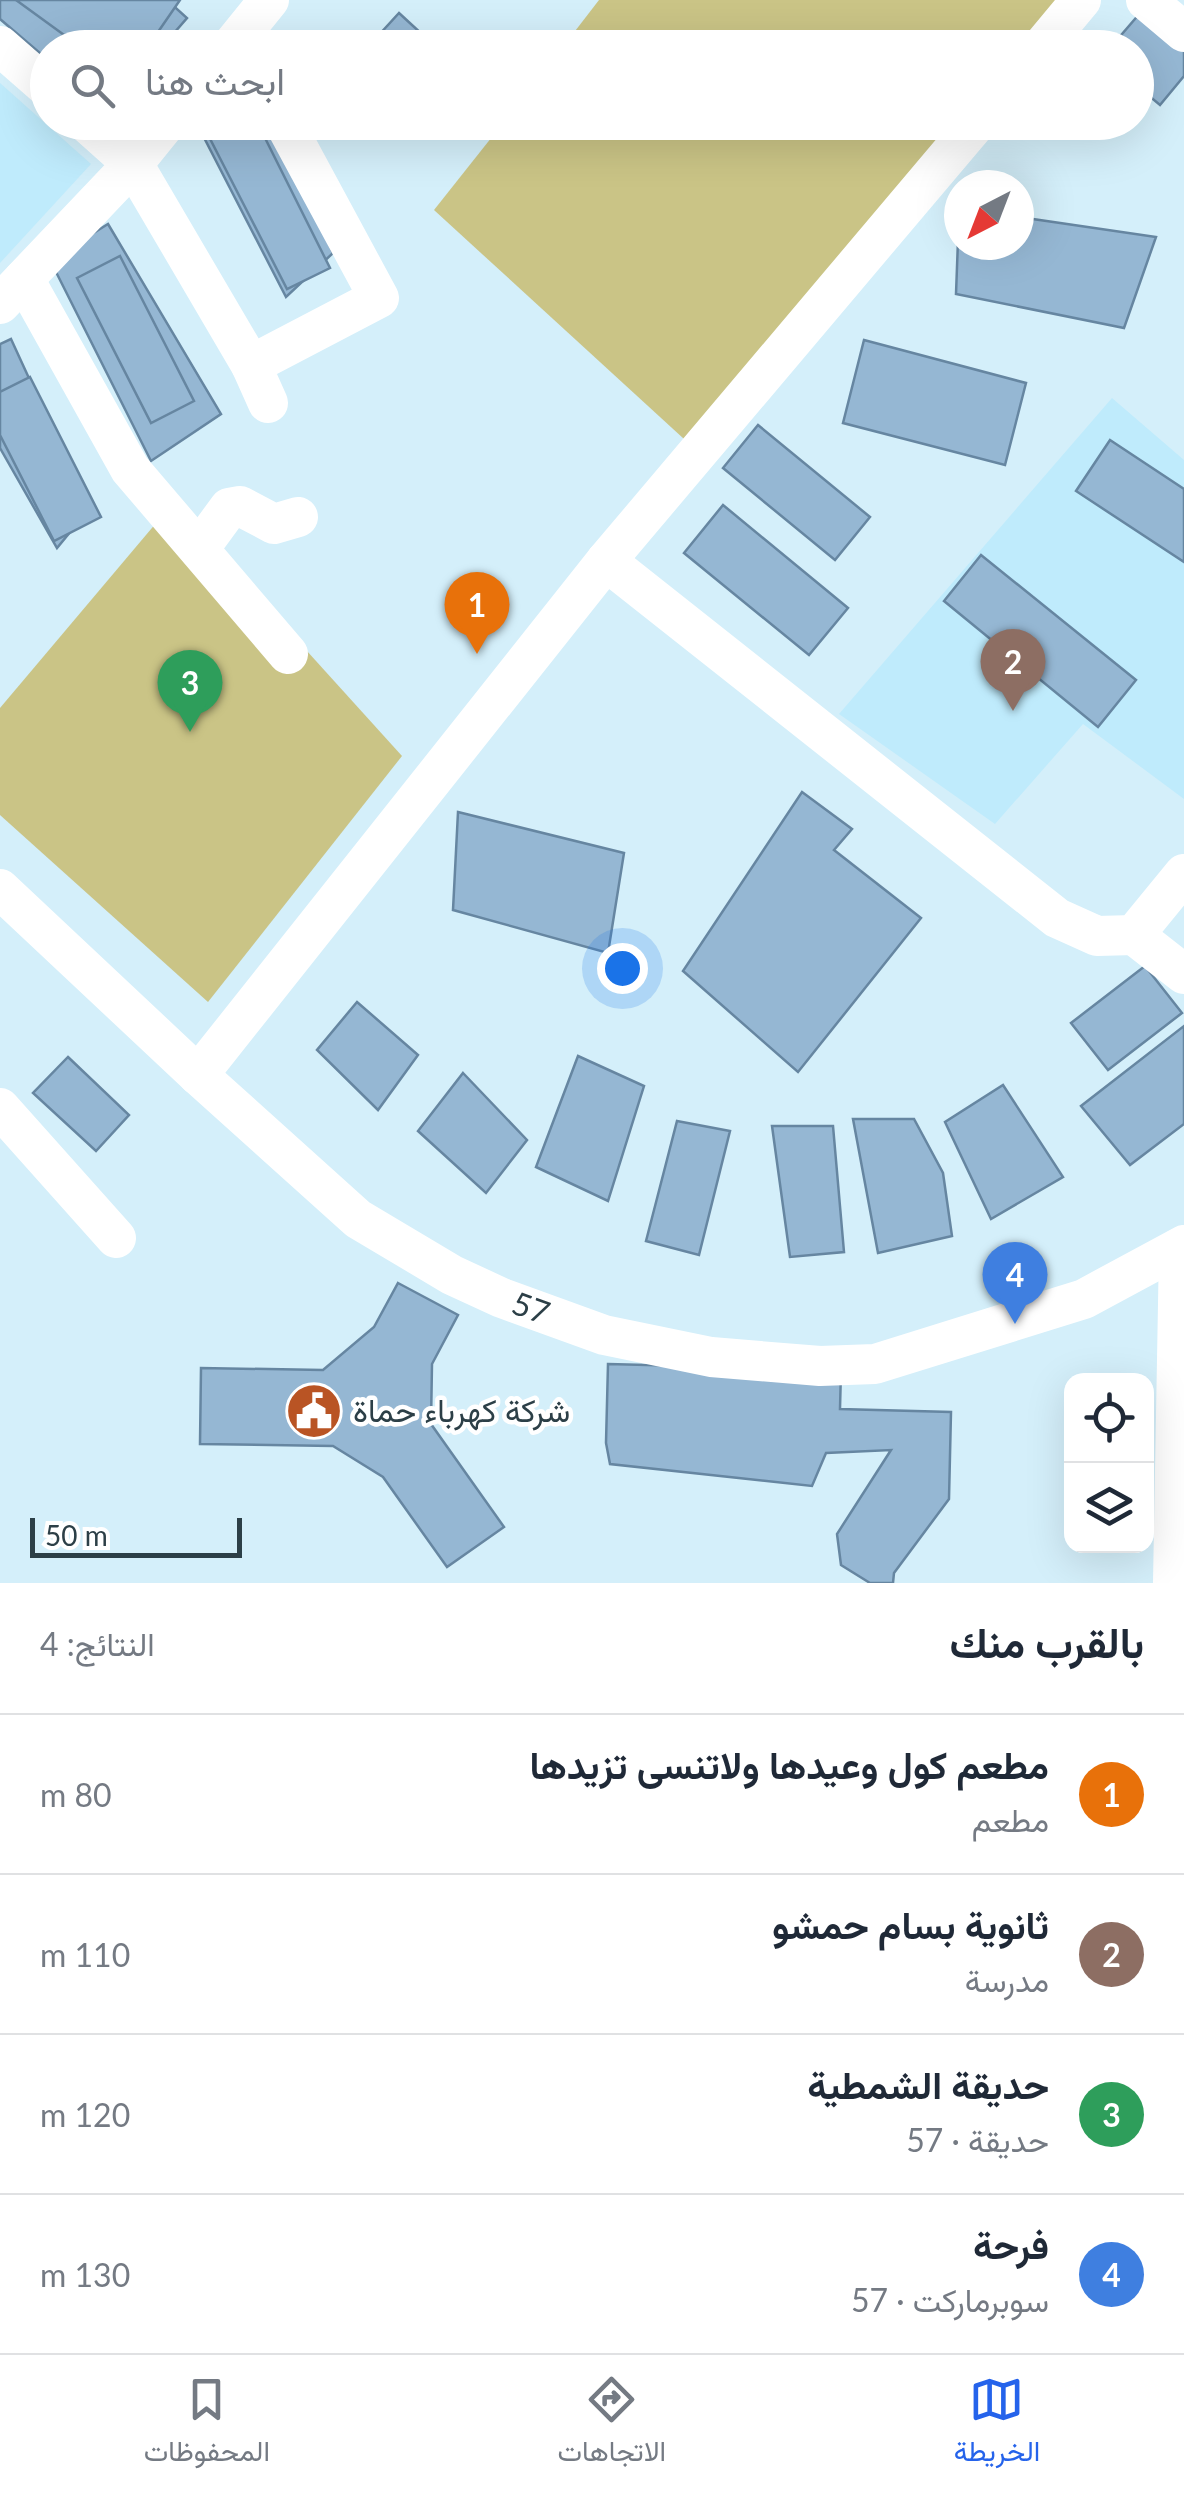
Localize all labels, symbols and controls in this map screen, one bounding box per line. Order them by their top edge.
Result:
search box [30,30,1154,140]
text: ابحث هنا [145,57,285,103]
icon: search [65,58,120,113]
north arrow [944,170,1034,260]
pin: 1 [444,572,510,654]
pin: 2 [980,628,1046,711]
pin: 3 [158,650,222,732]
your location [597,943,648,994]
pin: 4 [982,1242,1048,1324]
street label: 57 [507,1282,555,1332]
map controls [1064,1373,1154,1553]
button: locate [1064,1373,1154,1463]
public building icon: شركة كهرباء حماة [284,1381,344,1441]
place label: شركة كهرباء حماة [353,1390,570,1431]
button: layers [1064,1463,1154,1553]
scale bar [30,1513,242,1558]
text: 50 m [45,1518,108,1552]
text: بالقرب منك [949,1617,1144,1667]
text: النتائج: 4 [40,1624,155,1663]
text: مطعم كول وعيدها ولاتنسى تزيدها [529,1741,1049,1787]
text: 80 m [40,1775,112,1814]
text: 1 [1102,1775,1121,1814]
text: مطعم [972,1800,1049,1839]
text: ثانوية بسام حمشو [772,1901,1049,1947]
text: 110 m [40,1935,130,1974]
text: 2 [1102,1935,1121,1974]
text: مدرسة [965,1960,1049,1999]
text: حديقة الشمطية [807,2061,1049,2107]
text: 120 m [40,2095,130,2134]
text: 3 [1102,2095,1121,2134]
text: حديقة · 57 [906,2120,1049,2159]
text: فرحة [973,2221,1049,2267]
text: 130 m [40,2255,130,2294]
text: 4 [1102,2255,1121,2294]
text: سوبرماركت · 57 [851,2280,1049,2319]
tab: المحفوظات [144,2372,270,2476]
tab: الاتجاهات [557,2372,666,2476]
tab: الخريطة [954,2372,1040,2476]

